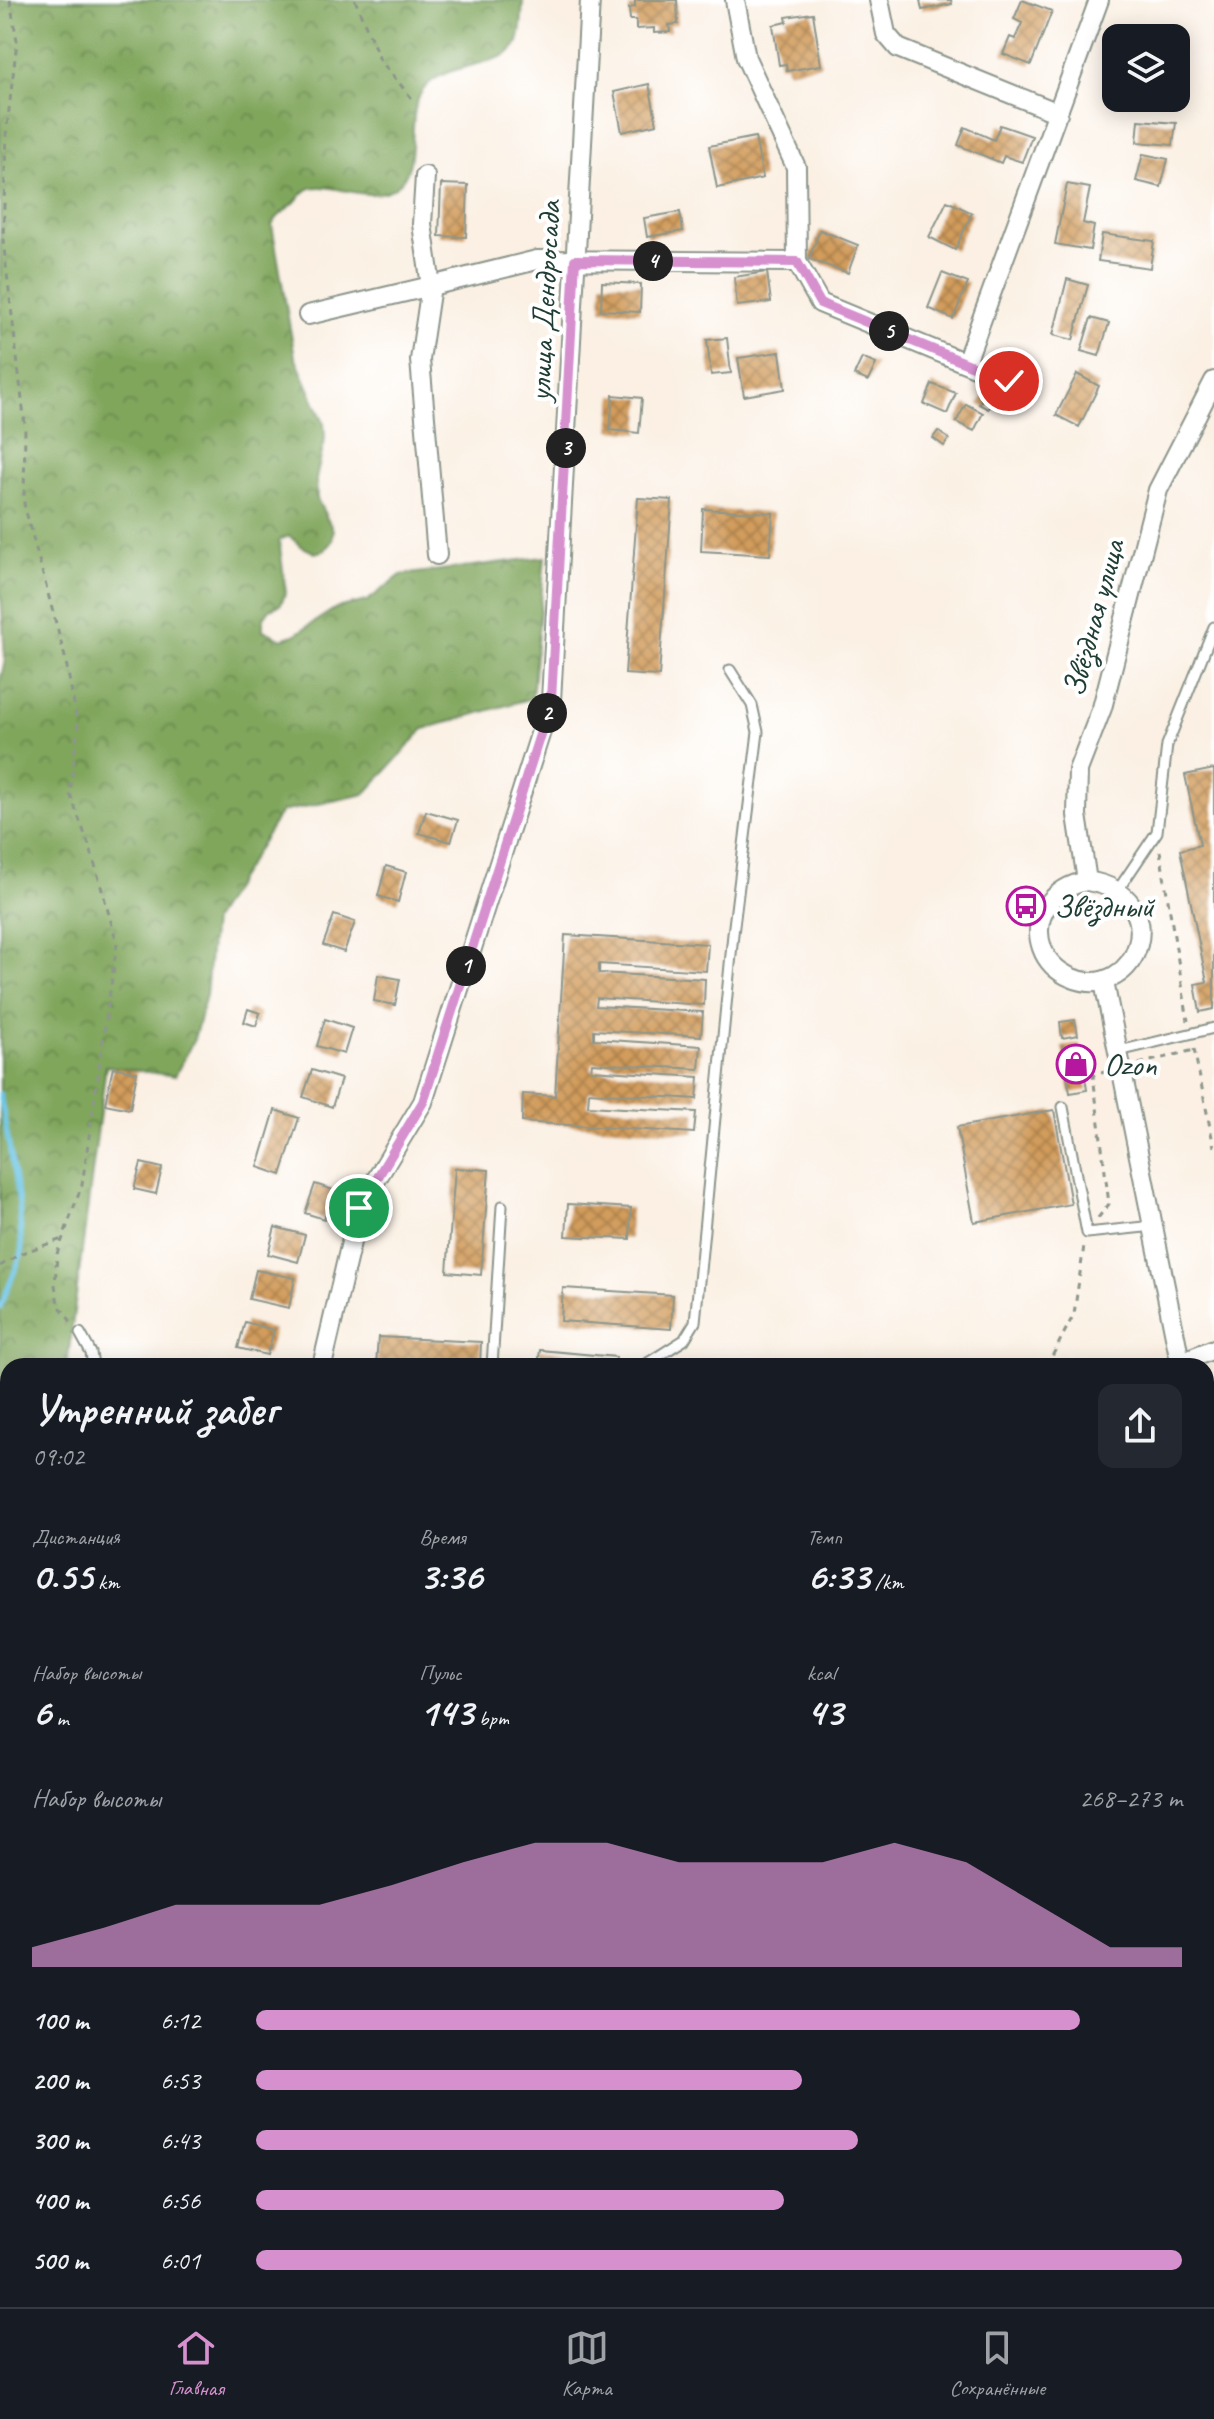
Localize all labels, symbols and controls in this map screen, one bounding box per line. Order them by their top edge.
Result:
map controls [1102,24,1190,112]
button: layers [1102,24,1190,112]
street label: улица Дендросада [519,198,570,404]
pin: 4 [633,241,673,281]
text: 4 [648,247,658,275]
pin: 5 [869,311,909,351]
text: 5 [884,317,894,345]
pin [975,347,1043,415]
icon: check [987,359,1031,403]
pin: 3 [546,428,586,468]
text: 3 [561,434,571,462]
street label: Звёздная улица [1053,533,1135,701]
pin: 2 [527,693,567,733]
text: 2 [542,699,552,727]
bus stop icon: Звёздный [1005,885,1047,927]
place label: Звёздный [1054,886,1156,927]
pin: 1 [446,946,486,986]
text: 1 [461,952,471,980]
shop icon: Ozon [1055,1043,1097,1085]
place label: Ozon [1104,1044,1157,1085]
pin [325,1174,393,1242]
icon: arrive [337,1186,381,1230]
text: Утренний забег [32,1382,277,1437]
button: share [1098,1384,1182,1468]
text: 09:02 [32,1440,84,1473]
text: Дистанция [32,1523,120,1551]
text: Время [419,1523,466,1551]
text: Темп [807,1523,842,1551]
text: 0.55 [32,1551,93,1601]
text: 3:36 [419,1551,482,1601]
text: 6:33 [807,1551,869,1601]
text: km [93,1568,119,1596]
text: /km [869,1568,904,1596]
text: Набор высоты [32,1659,141,1687]
text: Пульс [419,1659,462,1687]
text: kcal [807,1659,836,1687]
text: 6 [32,1687,51,1737]
text: 143 [419,1687,473,1737]
text: 43 [807,1687,843,1737]
text: m [51,1704,69,1732]
text: bpm [473,1704,509,1732]
text: Набор высоты [32,1782,161,1815]
text: 268–273 m [1079,1782,1182,1815]
text: 100 m [32,2004,88,2037]
text: 6:12 [160,2004,200,2037]
text: 200 m [32,2064,88,2097]
text: 6:53 [160,2064,200,2097]
text: 300 m [32,2124,88,2157]
text: 6:43 [160,2124,200,2157]
text: 400 m [32,2184,88,2217]
text: 6:56 [160,2184,200,2217]
text: 500 m [32,2244,88,2277]
text: 6:01 [160,2244,200,2277]
tab: Главная [169,2326,224,2402]
tab: Карта [562,2326,612,2402]
tab: Сохранённые [950,2326,1045,2402]

